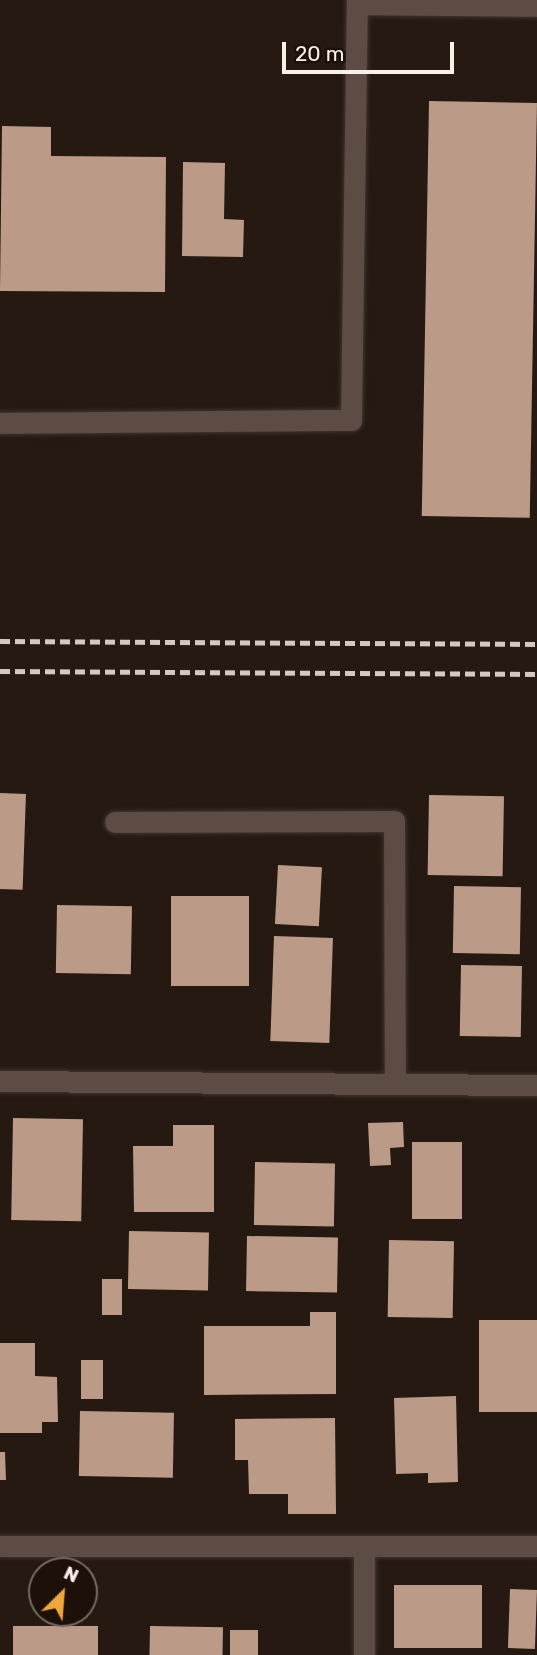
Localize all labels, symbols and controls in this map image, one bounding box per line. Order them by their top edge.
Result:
scale bar [285,28,456,72]
text: 20 m [295,41,344,66]
north arrow [28,1557,98,1627]
text: N [60,1561,82,1588]

